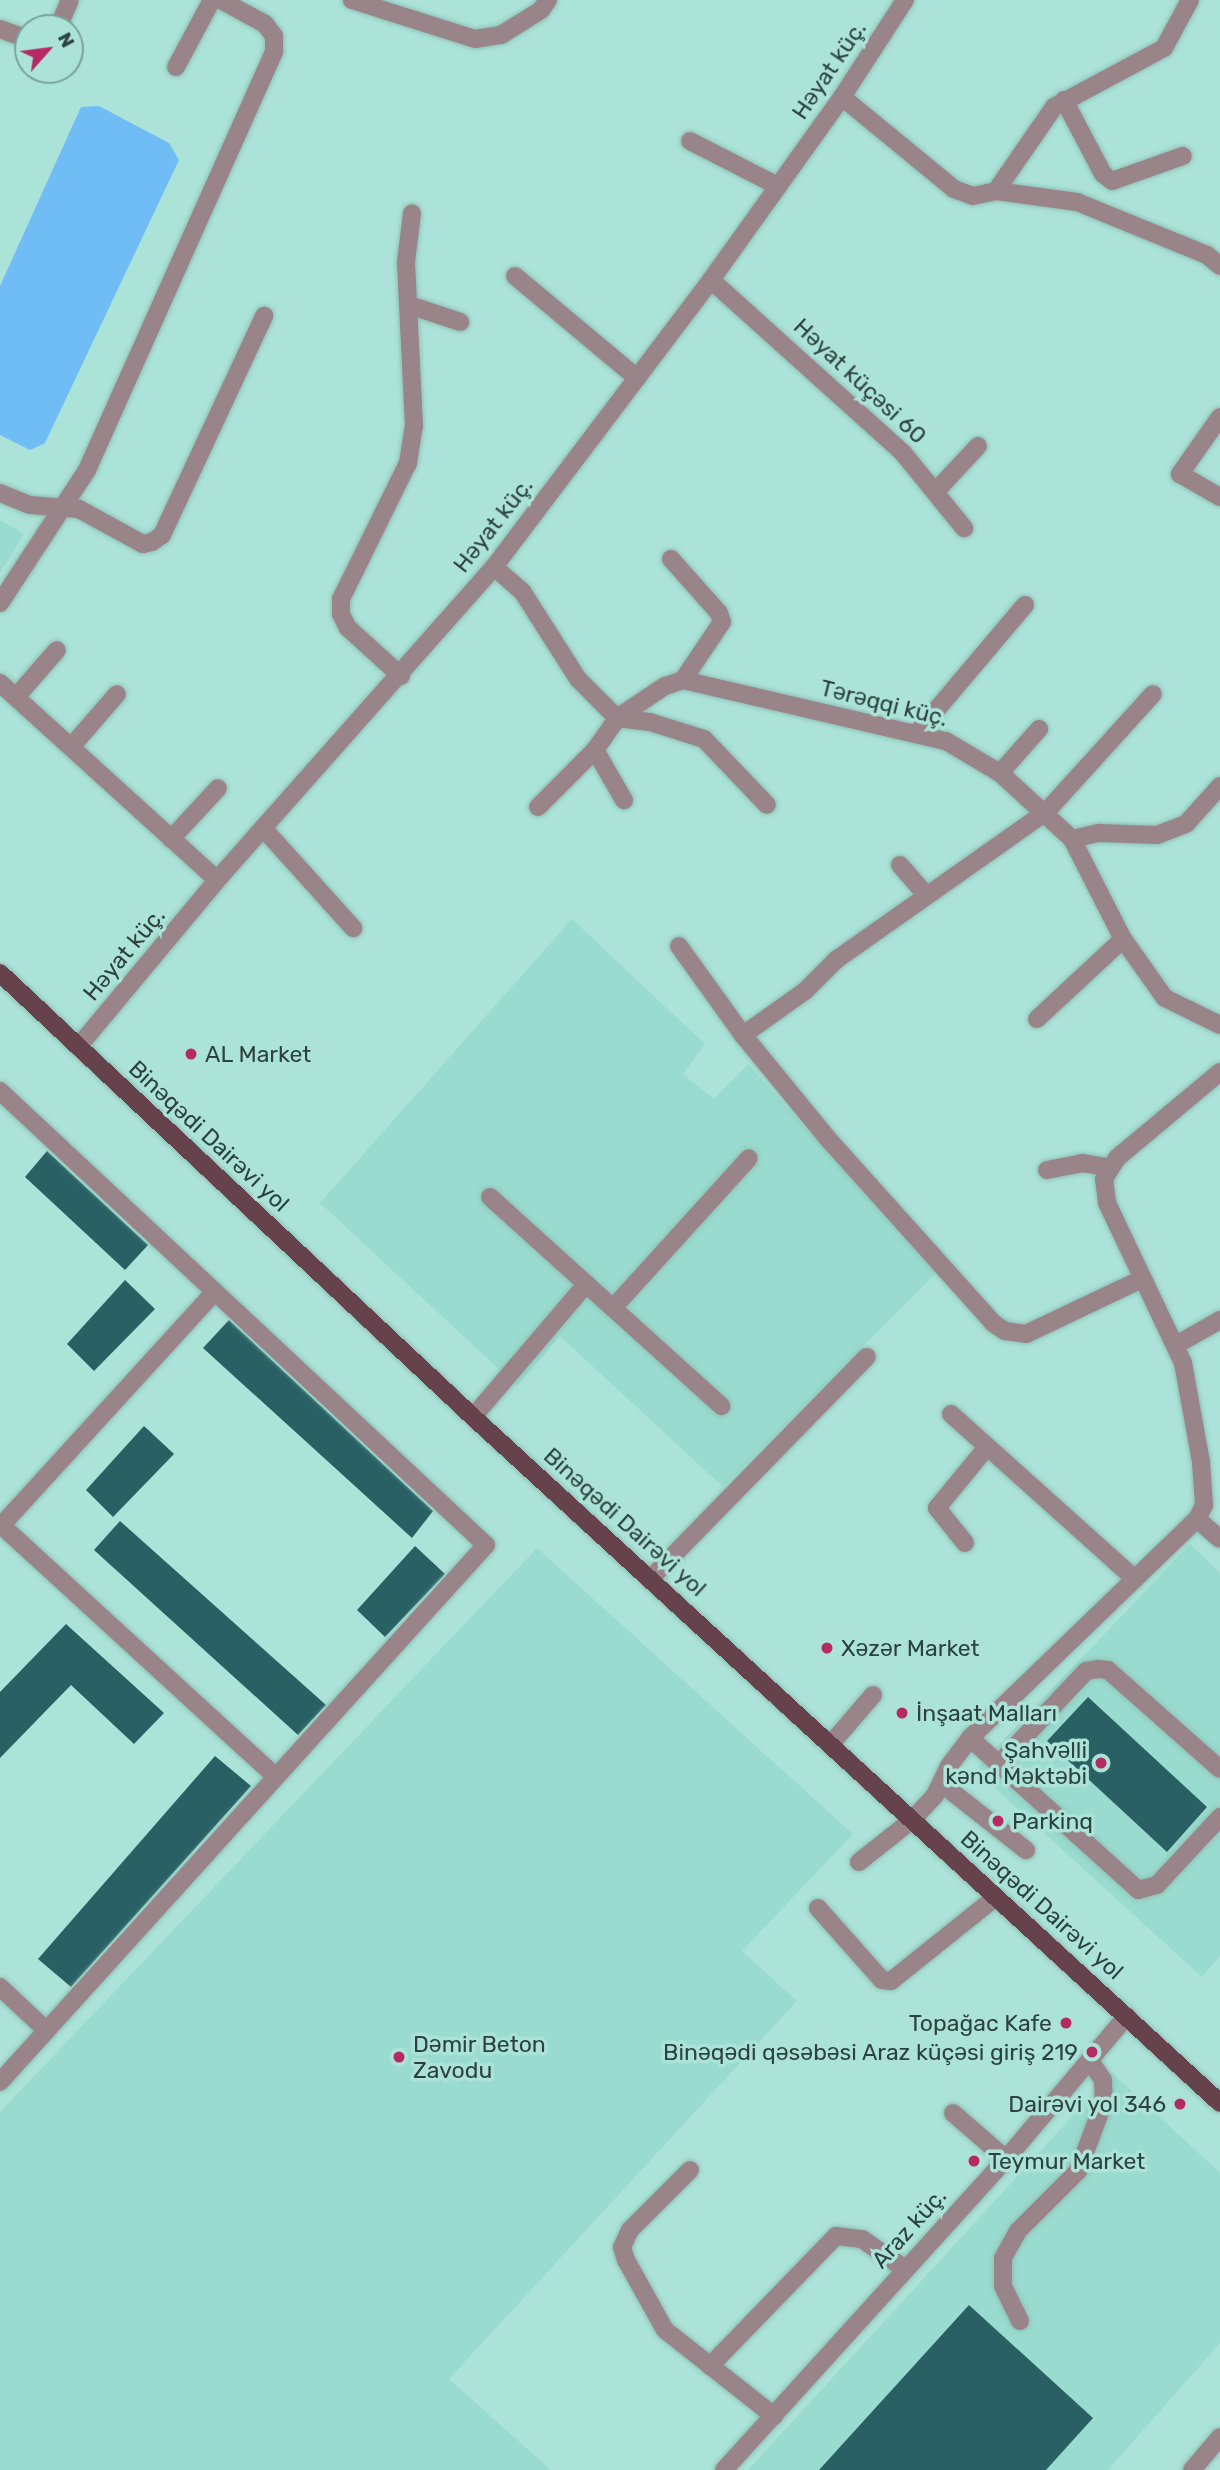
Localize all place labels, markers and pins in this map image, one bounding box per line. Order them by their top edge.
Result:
place label: AL Market [205,1040,312,1068]
marker: AL Market [183,1046,199,1062]
place label: Xəzər Market [841,1634,980,1662]
marker: Xəzər Market [819,1640,835,1656]
place label: İnşaat Malları [916,1699,1057,1727]
marker: İnşaat Malları [894,1705,910,1721]
place label: Şahvəlli kənd Məktəbi [945,1736,1087,1790]
marker: Şahvəlli kənd Məktəbi [1093,1755,1109,1771]
place label: Parkinq [1012,1807,1093,1835]
marker: Parkinq [990,1813,1006,1829]
place label: Topağac Kafe [909,2009,1052,2037]
marker: Topağac Kafe [1058,2015,1074,2031]
place label: Dəmir Beton Zavodu [413,2030,546,2084]
place label: Binəqədi qəsəbəsi Araz küçəsi giriş 219 [662,2038,1078,2066]
marker: Binəqədi qəsəbəsi Araz küçəsi giriş 219 [1084,2044,1100,2060]
marker: Dəmir Beton Zavodu [391,2049,407,2065]
place label: Dairəvi yol 346 [1008,2090,1166,2118]
marker: Dairəvi yol 346 [1172,2096,1188,2112]
place label: Teymur Market [988,2147,1146,2175]
marker: Teymur Market [966,2153,982,2169]

